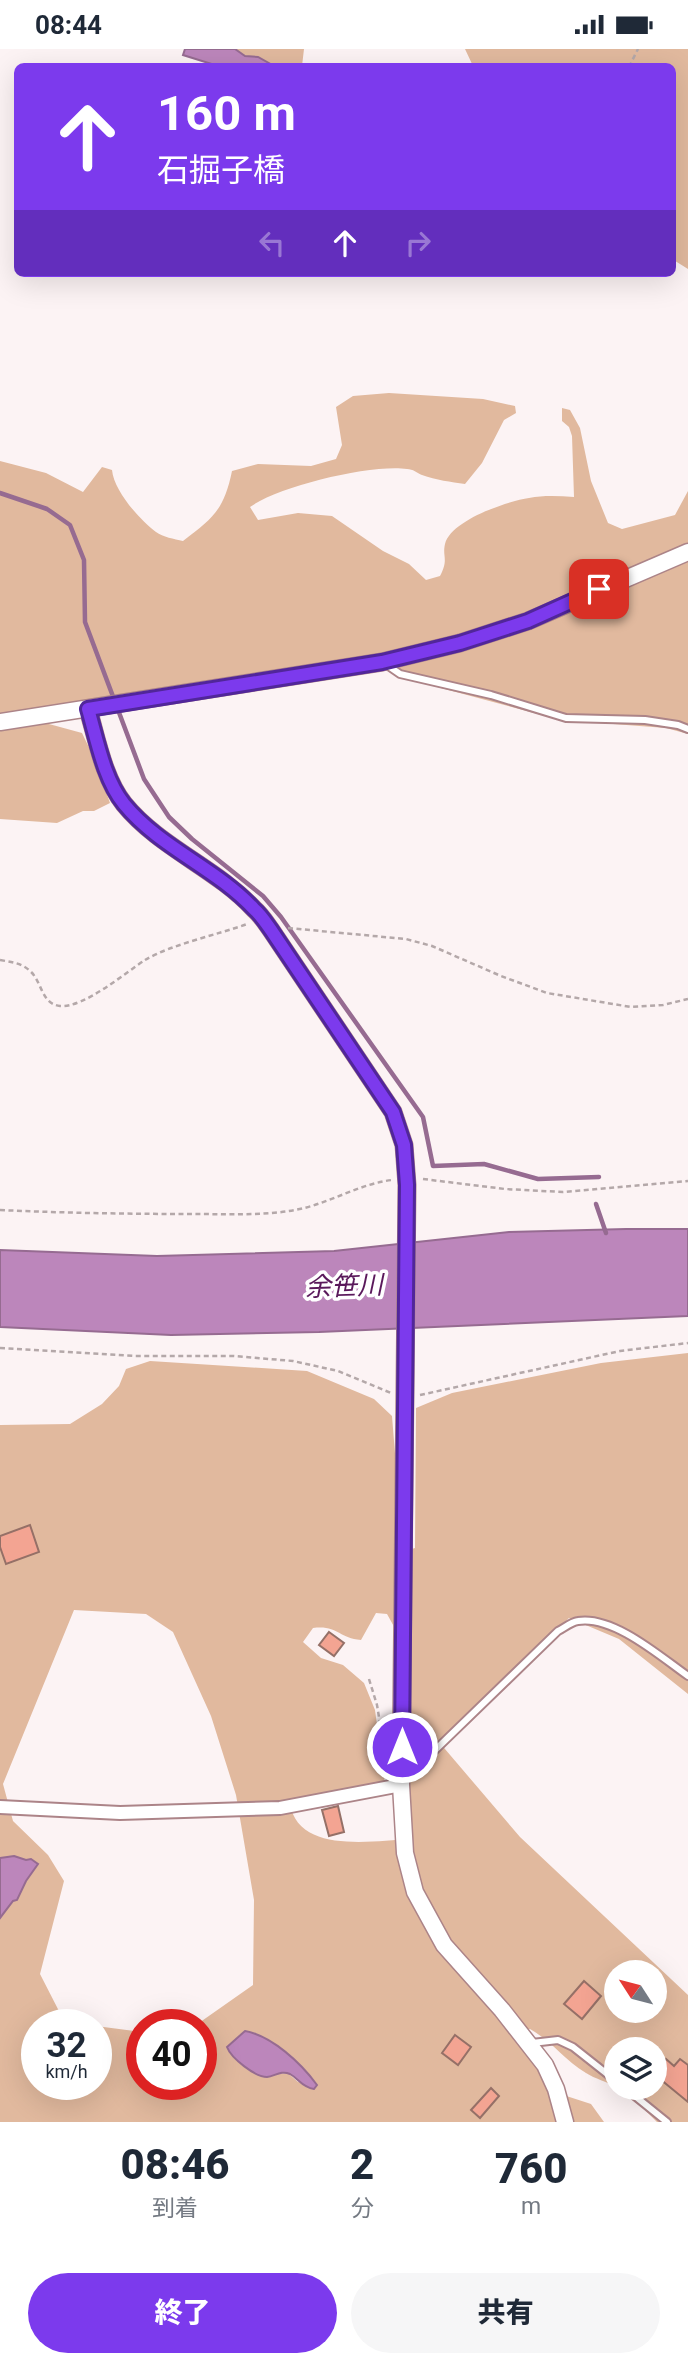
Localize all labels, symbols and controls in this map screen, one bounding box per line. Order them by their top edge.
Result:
text: 08:44 [35,10,102,40]
text: 160 m [157,85,296,142]
icon: ahead [42,91,133,182]
text: 石掘子橋 [157,151,285,189]
icon: left [253,224,291,262]
icon: ahead [326,224,364,262]
icon: right [399,224,437,262]
pin [569,559,629,619]
icon: arrive [580,570,618,608]
water label: 余笹川 [304,1270,386,1302]
position arrow [365,1710,439,1784]
north arrow [604,1960,667,2023]
map controls [604,1960,667,2100]
speed limit sign: 40 [126,2009,217,2100]
text: 32 [46,2025,87,2066]
button: layers [604,2037,667,2100]
text: km/h [45,2061,88,2082]
text: 08:46 [120,2140,230,2189]
text: 2 [350,2140,374,2189]
text: 760 [495,2144,567,2193]
text: m [521,2193,541,2220]
text: 到着 [152,2195,198,2222]
text: 分 [351,2195,374,2222]
button: 終了 [28,2273,337,2353]
button: 共有 [351,2273,660,2353]

